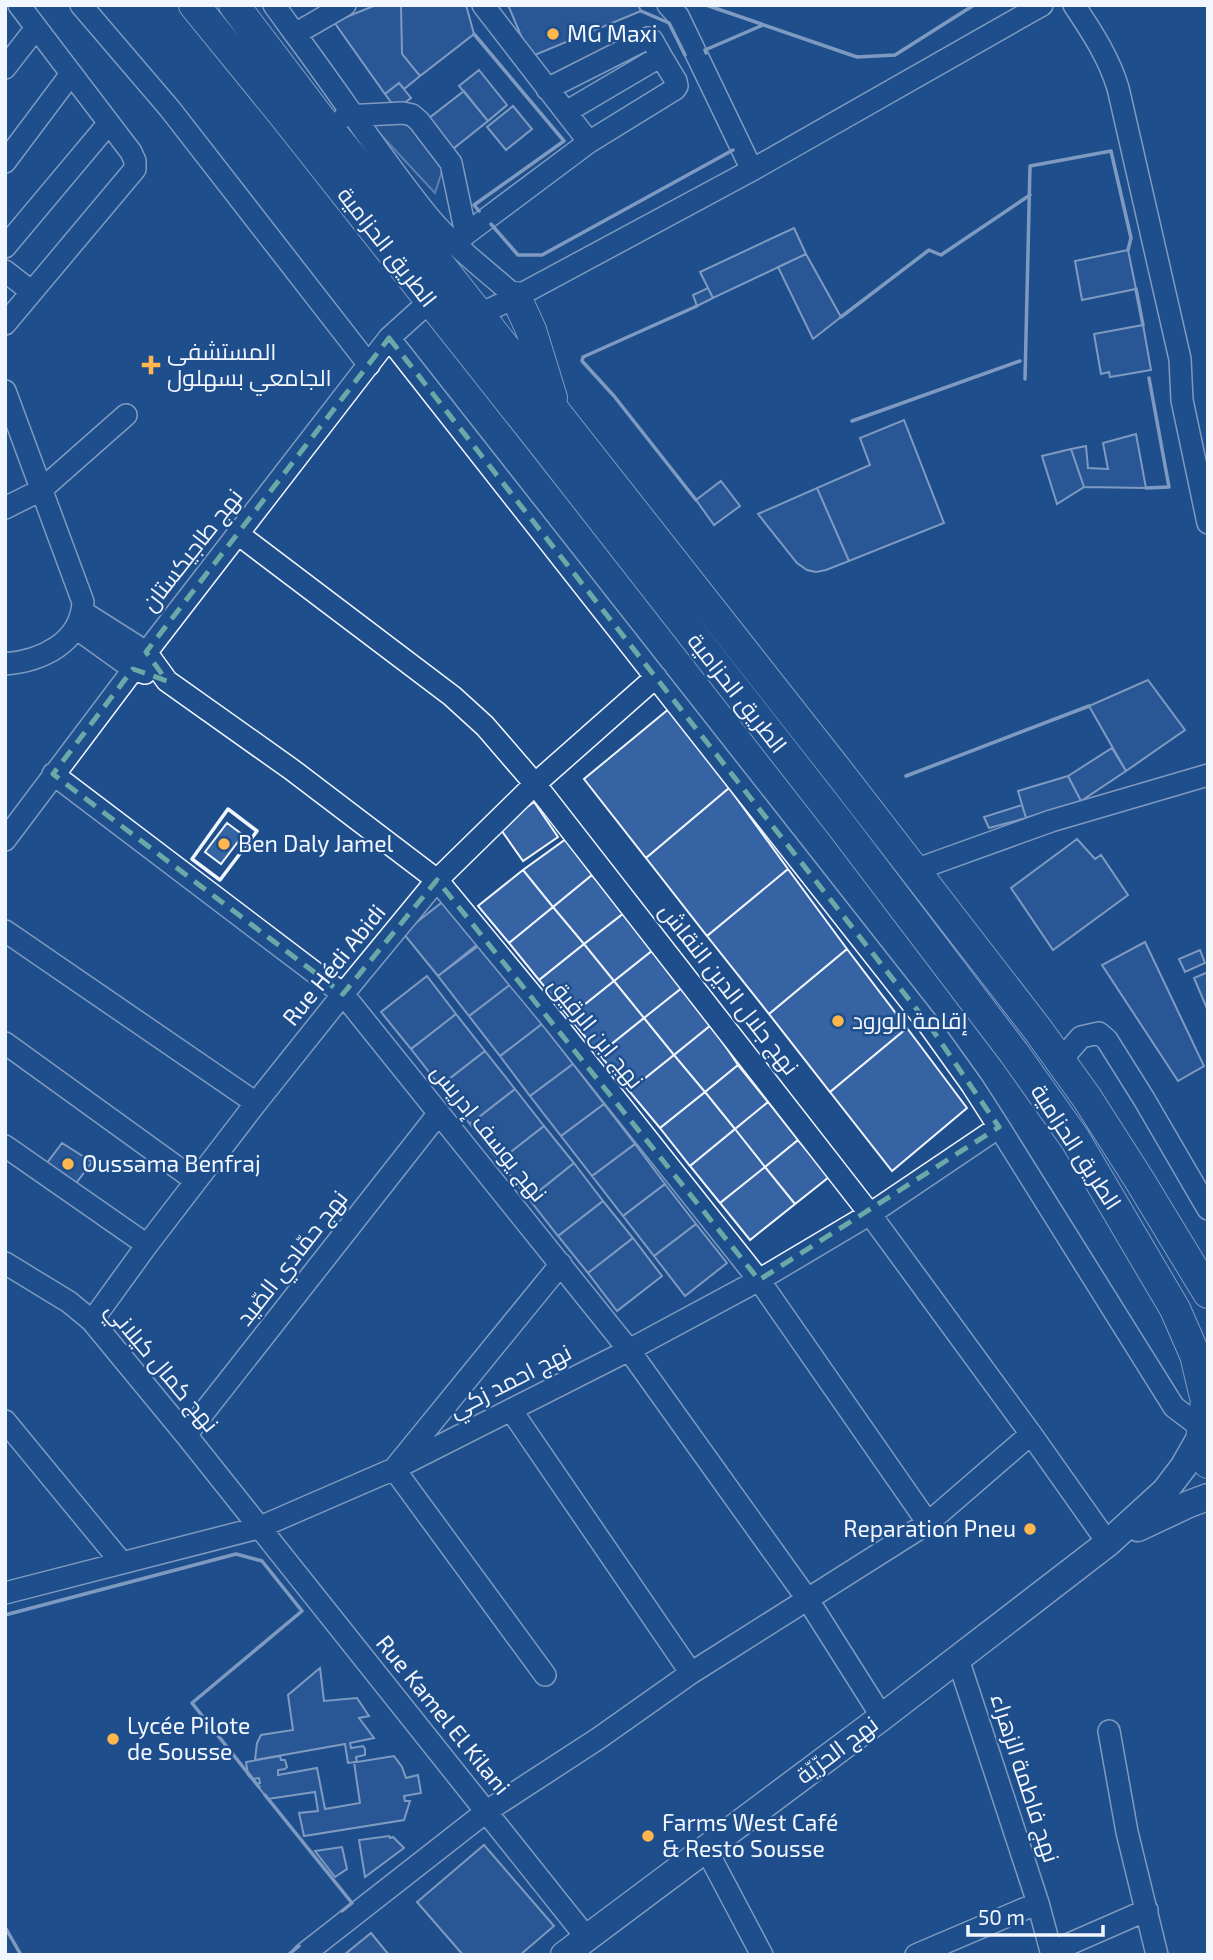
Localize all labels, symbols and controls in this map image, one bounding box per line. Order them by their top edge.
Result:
place label: MG Maxi [567,19,657,47]
marker: MG Maxi [545,26,561,42]
street label: الطريق الحزامية [331,181,443,313]
place label: المستشفى الجامعي بسهلول [167,337,332,396]
marker: المستشفى الجامعي بسهلول [141,355,161,375]
street label: نهج طاجيكستان [135,482,250,618]
street label: الطريق الحزامية [681,627,793,759]
place label: Ben Daly Jamel [238,829,394,857]
marker: Ben Daly Jamel [216,836,232,852]
street label: نهج جلال الدين النقاش [652,897,806,1082]
street label: Rue Hédi Abidi [276,898,391,1031]
street label: نهج ابن الرقيق [541,971,650,1096]
place label: إقامة الورود [852,1006,968,1036]
marker: إقامة الورود [830,1013,846,1029]
street label: نهج يوسف إدريس [423,1058,554,1209]
street label: الطريق الحزامية [1025,1078,1128,1215]
place label: Oussama Benfraj [82,1149,261,1177]
marker: Oussama Benfraj [60,1156,76,1172]
street label: نهج حمّادي الصّيد [230,1184,357,1334]
street label: نهج كمال كيلاني [96,1296,225,1440]
street label: نهج احمد زكي [444,1337,578,1427]
place label: Reparation Pneu [843,1514,1016,1542]
marker: Reparation Pneu [1022,1521,1038,1537]
street label: Rue Kamel El Kilani [371,1629,517,1800]
street label: نهج فاطمة الزهراء [983,1690,1066,1867]
street label: نهج الحرّيّة [790,1709,885,1792]
place label: Lycée Pilote de Sousse [127,1711,250,1765]
marker: Lycée Pilote de Sousse [105,1731,121,1747]
place label: Farms West Café & Resto Sousse [662,1808,838,1862]
marker: Farms West Café & Resto Sousse [640,1828,656,1844]
scale bar [968,1894,1103,1938]
text: 50 m [978,1904,1025,1929]

